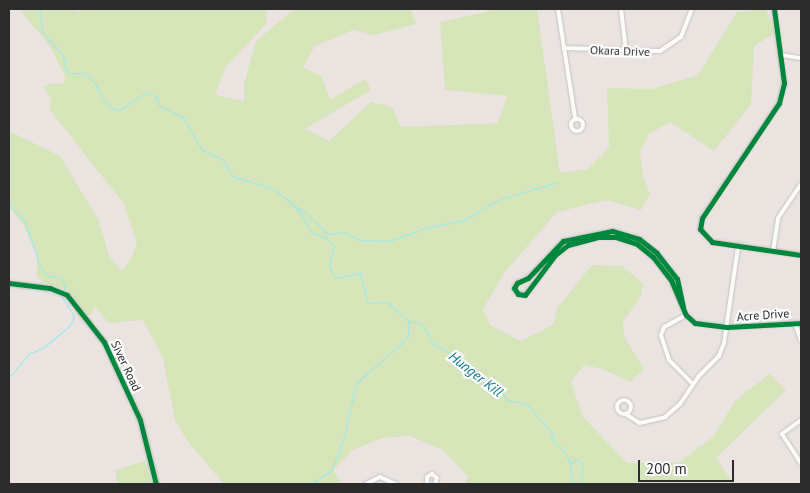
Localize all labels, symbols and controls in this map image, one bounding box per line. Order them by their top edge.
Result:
street label: Okara Drive [590,43,650,59]
street label: Acre Drive [736,306,790,324]
street label: Siver Road [108,338,144,394]
water label: Hunger Kill [446,348,506,400]
scale bar [640,450,736,482]
text: 200 m [646,459,687,478]

